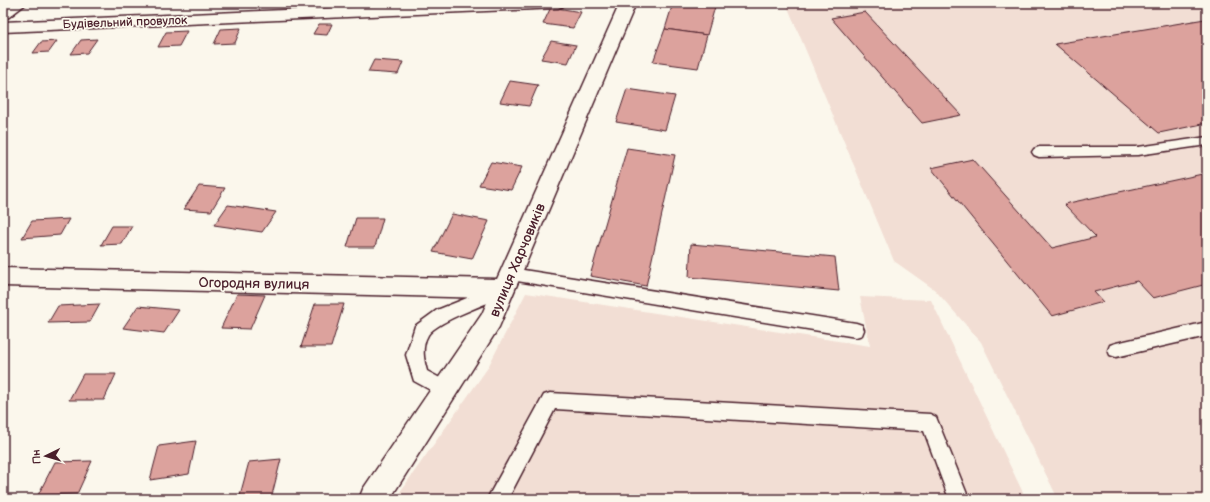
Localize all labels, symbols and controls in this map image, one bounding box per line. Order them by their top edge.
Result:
street label: Будівельний провулок [62,13,188,32]
street label: вулиця Харчовиків [486,200,549,320]
street label: Огородня вулиця [198,274,310,293]
north arrow [26,436,66,476]
text: Пн [29,449,44,465]

